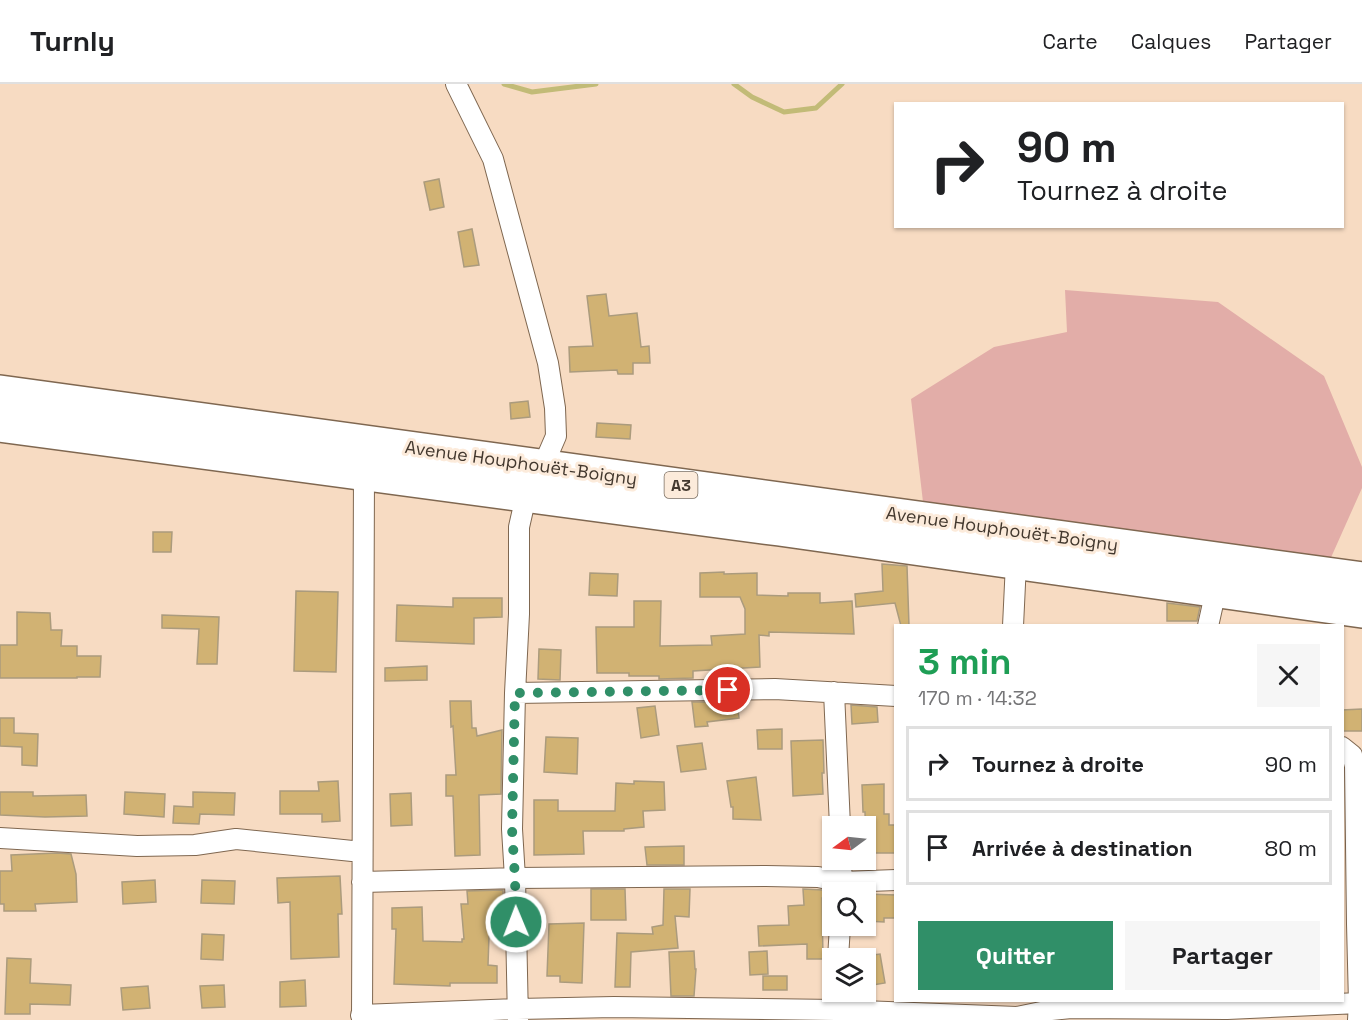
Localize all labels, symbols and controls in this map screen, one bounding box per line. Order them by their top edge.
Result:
text: Turnly [30,23,115,59]
text: Carte [1043,28,1098,55]
text: Calques [1131,28,1211,55]
text: Partager [1244,28,1332,55]
text: 90 m [1017,121,1117,174]
icon: right [918,126,996,204]
text: Tournez à droite [1017,173,1227,208]
street label: Avenue Houphouët-Boigny [403,435,639,490]
road number: A3 [664,472,698,498]
street label: Avenue Houphouët-Boigny [884,501,1120,556]
text: 3 min [918,639,1012,685]
button: close [1257,644,1320,707]
pin [702,664,753,715]
icon: arrive [711,673,744,706]
text: 170 m · 14:32 [918,685,1037,711]
icon: right [921,747,954,780]
text: Tournez à droite [972,750,1144,778]
text: 90 m [1265,750,1317,778]
north arrow [822,816,876,870]
map controls [822,816,876,1002]
icon: arrive [921,831,954,864]
text: Arrivée à destination [972,834,1193,862]
text: 80 m [1265,834,1317,862]
button: search [822,882,876,936]
position arrow [484,890,548,954]
button: Quitter [918,921,1113,990]
button: Partager [1125,921,1320,990]
button: layers [822,948,876,1002]

